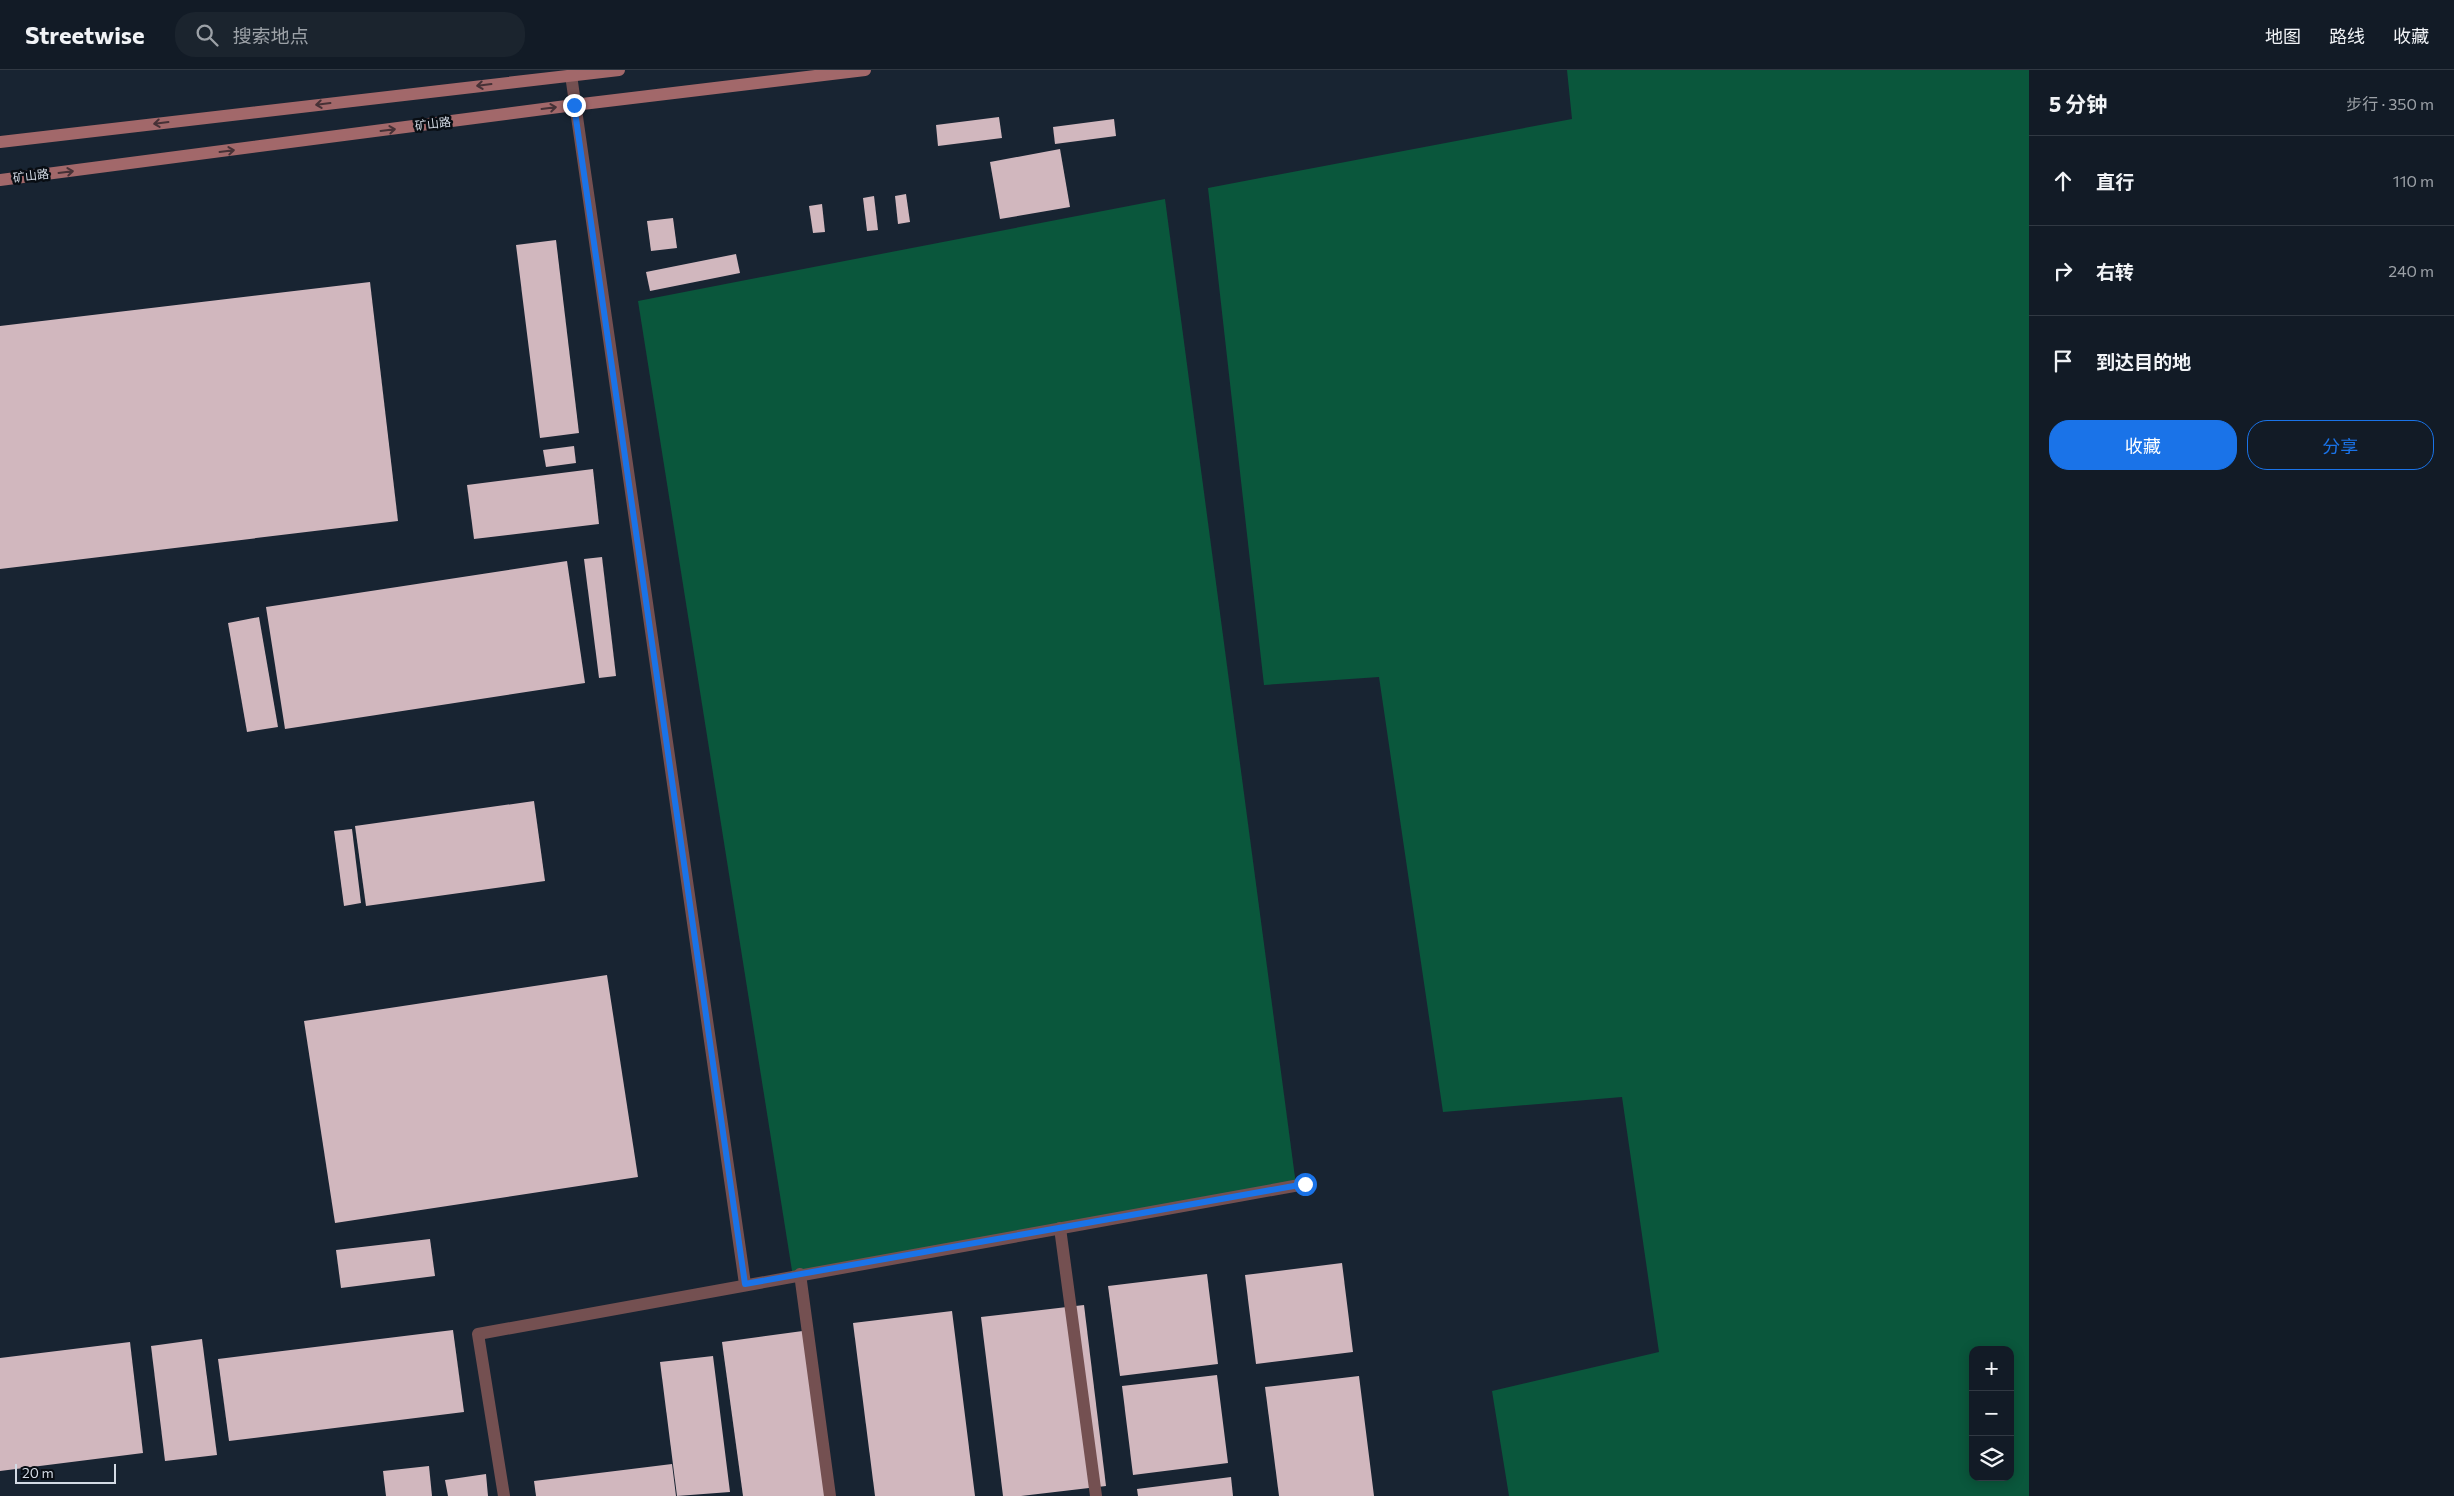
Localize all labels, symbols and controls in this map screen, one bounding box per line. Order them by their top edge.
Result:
search box [175,12,525,57]
text: Streetwise [25,20,145,49]
icon: search [193,21,221,49]
text: 搜索地点 [233,24,309,47]
text: 地图 [2265,25,2301,47]
text: 路线 [2329,25,2365,47]
text: 收藏 [2393,25,2429,47]
one-way arrow [476,80,492,90]
text: 5 分钟 [2049,91,2107,116]
route end [563,94,586,117]
text: 步行 · 350 m [2346,94,2434,113]
one-way arrow [315,99,331,109]
one-way arrow [541,103,557,113]
street label: 矿山路 [414,114,452,132]
one-way arrow [154,118,170,128]
one-way arrow [380,124,396,134]
one-way arrow [218,146,234,156]
street label: 矿山路 [12,166,50,184]
one-way arrow [57,167,73,177]
icon: ahead [2049,167,2077,195]
text: 直行 [2096,170,2134,193]
text: 110 m [2393,171,2434,190]
icon: right [2049,257,2077,285]
text: 右转 [2096,260,2134,283]
text: 240 m [2388,261,2434,280]
icon: arrive [2049,347,2077,375]
text: 到达目的地 [2096,350,2191,373]
button: 收藏 [2049,420,2237,470]
button: 分享 [2247,420,2434,470]
route start [1294,1173,1317,1196]
map controls [1969,1346,2014,1481]
button: + [1969,1346,2014,1391]
button: − [1969,1391,2014,1436]
button: layers [1969,1436,2014,1481]
scale bar [15,1461,116,1484]
text: 20 m [22,1464,54,1481]

